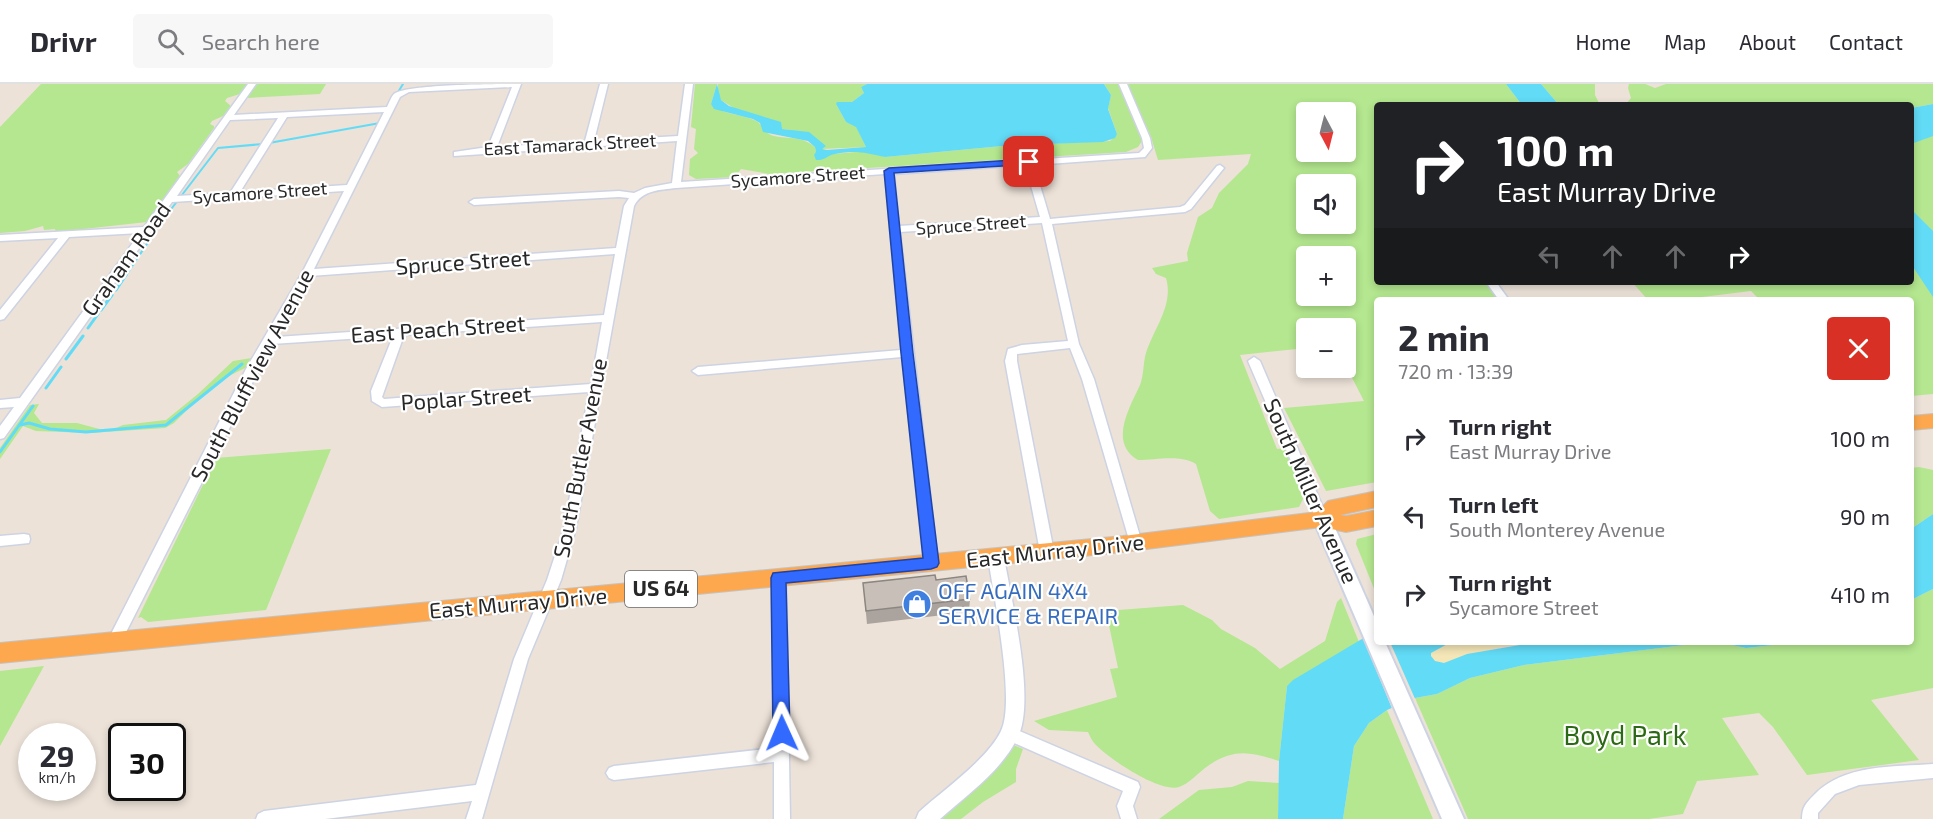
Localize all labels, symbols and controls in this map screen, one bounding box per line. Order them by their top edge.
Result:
search box [133,14,553,68]
text: Drivr [30,24,97,58]
icon: search [154,25,187,58]
text: Search here [202,28,320,54]
text: Home [1575,29,1631,54]
text: Map [1664,29,1706,54]
text: About [1739,29,1796,54]
text: Contact [1829,29,1903,54]
north arrow [1296,102,1356,162]
map controls [1296,102,1356,378]
text: 100 m [1497,124,1614,174]
icon: right [1398,126,1476,204]
street label: East Tamarack Street [483,128,657,160]
pin [1003,136,1054,187]
icon: arrive [1012,145,1045,178]
street label: Sycamore Street [730,160,866,192]
button: sound [1296,174,1356,234]
text: East Murray Drive [1497,175,1716,207]
street label: Sycamore Street [192,176,328,208]
street label: Graham Road [75,196,175,320]
street label: Spruce Street [915,209,1027,239]
icon: left [1533,240,1566,273]
icon: ahead [1596,240,1629,273]
icon: ahead [1659,240,1692,273]
icon: right [1722,240,1755,273]
street label: Spruce Street [395,243,531,279]
button: + [1296,246,1356,306]
street label: South Bluffview Avenue [184,264,318,485]
street label: East Peach Street [350,309,526,347]
text: 2 min [1398,315,1490,358]
button: close [1827,317,1890,380]
button: − [1296,318,1356,378]
street label: South Butler Avenue [547,356,611,560]
text: 720 m · 13:39 [1398,359,1514,383]
street label: Poplar Street [400,379,532,415]
street label: South Miller Avenue [1259,394,1364,587]
text: Turn right [1449,413,1551,439]
icon: right [1398,422,1431,455]
text: 100 m [1831,425,1890,451]
text: East Murray Drive [1449,439,1611,463]
text: Turn left [1449,491,1538,517]
icon: left [1398,500,1431,533]
text: 90 m [1840,503,1890,529]
text: South Monterey Avenue [1449,517,1665,541]
street label: East Murray Drive [965,528,1145,572]
text: Turn right [1449,569,1551,595]
road number: US 64 [625,571,697,607]
place label: OFF AGAIN 4X4 SERVICE & REPAIR [938,577,1118,628]
icon: right [1398,578,1431,611]
street label: East Murray Drive [428,581,608,623]
text: 410 m [1830,581,1890,607]
shop icon: OFF AGAIN 4X4 SERVICE & REPAIR [901,588,933,620]
text: Sycamore Street [1449,595,1599,619]
position arrow [750,701,814,765]
park label: Boyd Park [1564,718,1687,751]
speed limit sign: 30 [108,723,186,801]
text: 29 [39,737,75,773]
text: km/h [38,768,76,786]

